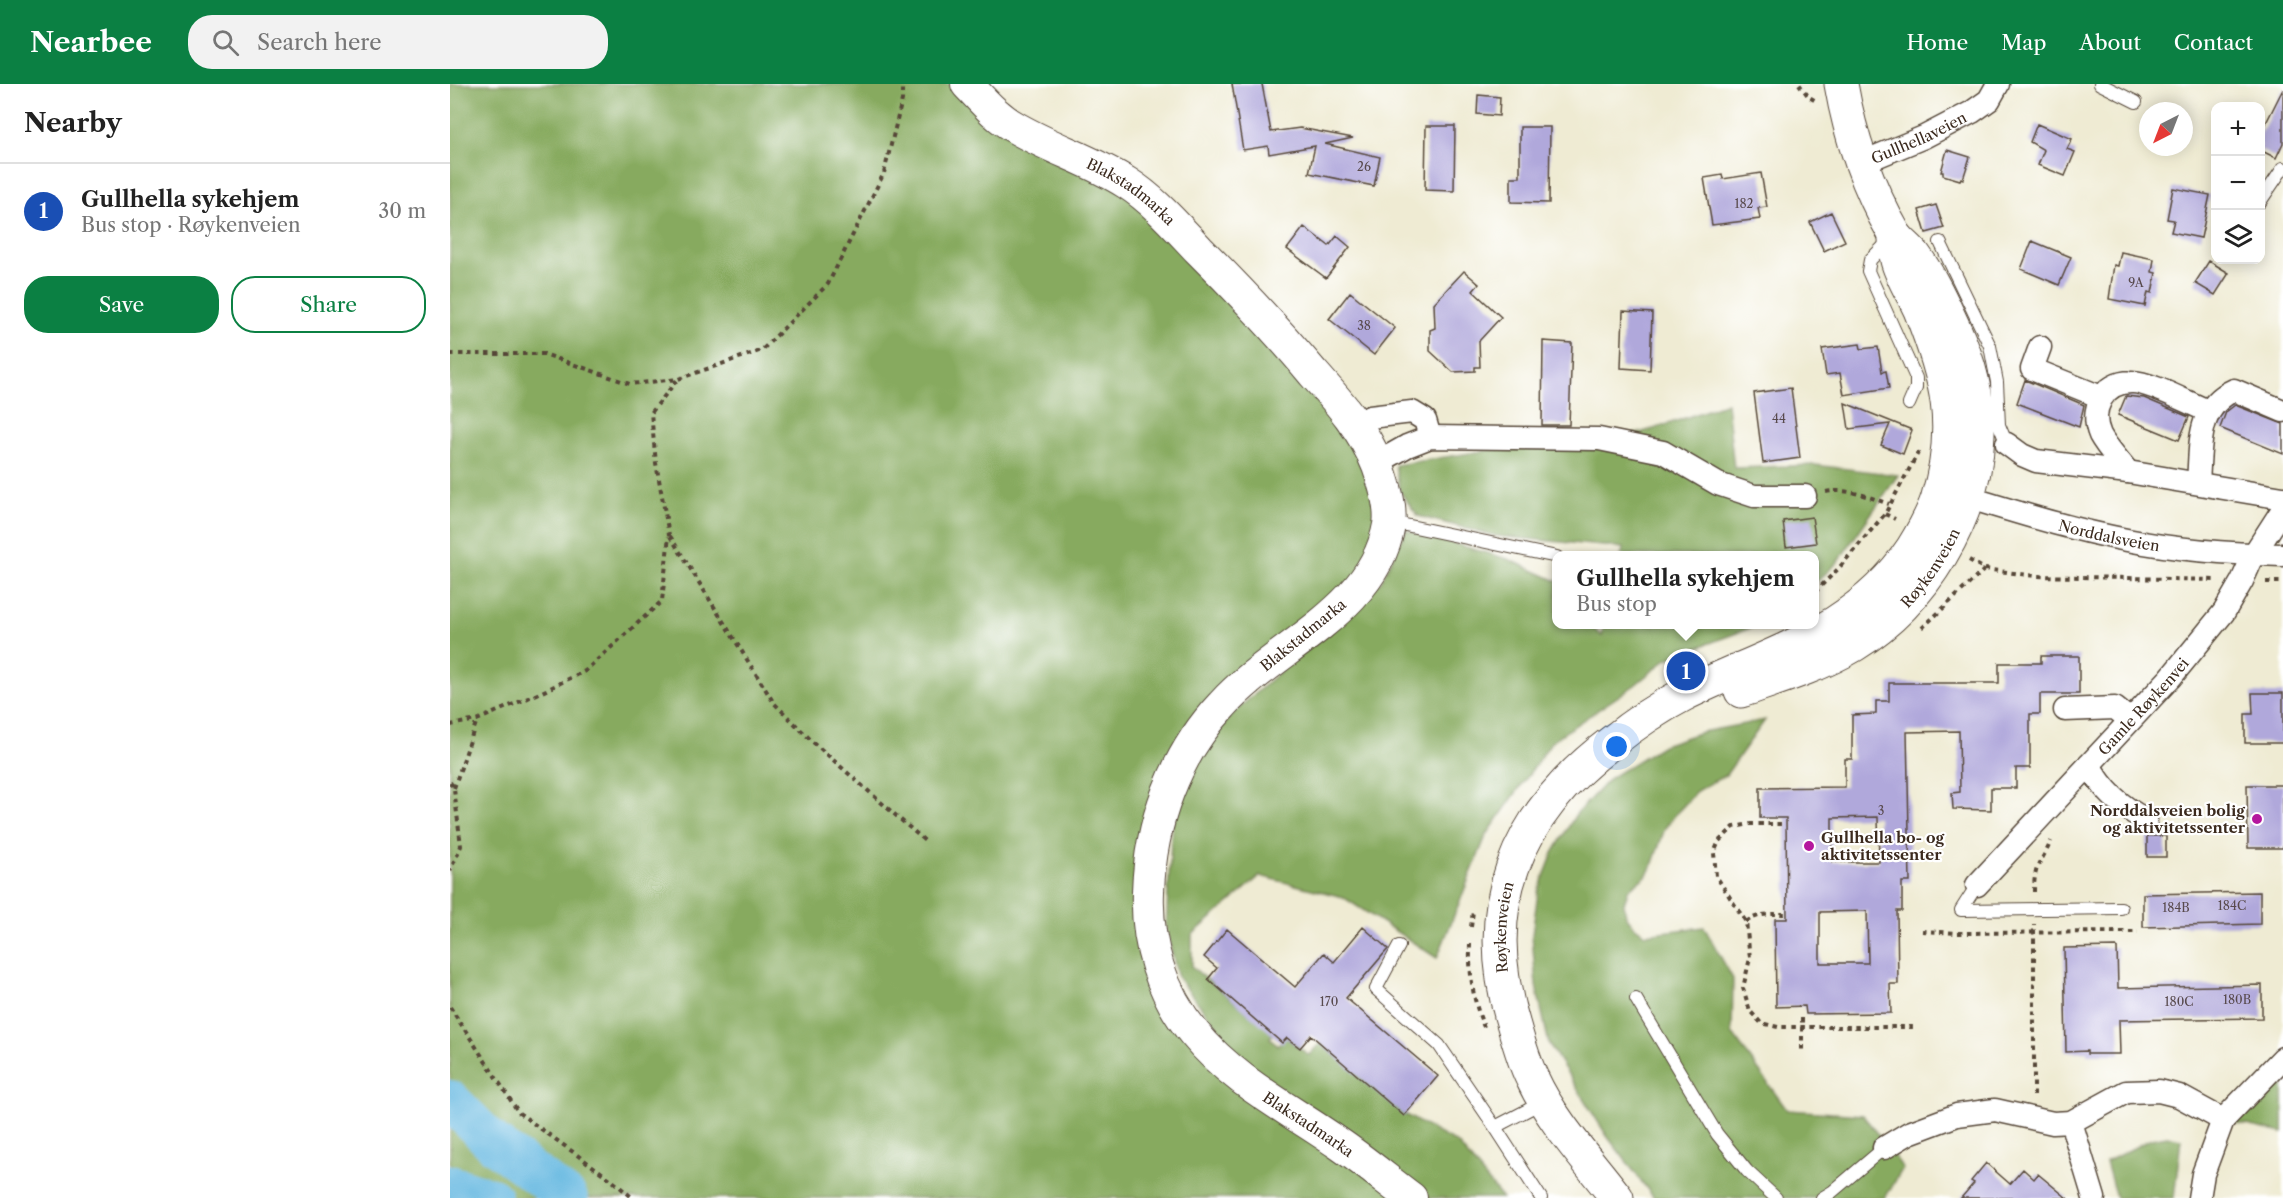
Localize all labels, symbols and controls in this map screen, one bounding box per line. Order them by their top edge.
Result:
search box [188,15,608,69]
text: Nearbee [30,25,152,59]
icon: search [209,26,242,59]
text: Search here [257,29,382,56]
text: Home [1907,30,1968,55]
text: Map [2001,30,2046,55]
text: About [2079,30,2141,55]
text: Contact [2174,30,2253,55]
north arrow [2139,102,2193,156]
map controls [2211,102,2265,264]
button: + [2211,102,2265,156]
text: Nearby [24,107,122,139]
street label: Gullhellaveien [1868,107,1970,167]
street label: Blakstadmarka [1084,153,1180,229]
button: − [2211,156,2265,210]
house number: 26 [1357,159,1371,174]
text: Gullhella sykehjem [81,186,299,213]
house number: 182 [1734,196,1754,211]
text: 1 [39,199,48,223]
text: 30 m [378,199,426,223]
button: layers [2211,210,2265,264]
text: Bus stop · Røykenveien [81,213,301,237]
house number: 9A [2128,275,2145,290]
button: Save [24,276,219,333]
button: Share [231,276,426,333]
house number: 38 [1357,318,1371,333]
house number: 44 [1772,411,1786,426]
street label: Norddalsveien [2057,515,2162,555]
street label: Røykenveien [1896,524,1964,611]
popup [1552,551,1819,629]
text: Gullhella sykehjem [1576,565,1795,592]
text: Bus stop [1576,592,1657,616]
street label: Blakstadmarka [1256,595,1350,675]
pin: 1 [1666,648,1706,694]
street label: Gamle Røykenvei [2094,653,2193,759]
your location [1602,732,1631,761]
place label: Norddalsveien bolig og aktivitetssenter [2090,801,2246,837]
house number: 3 [1878,803,1884,818]
marker: Norddalsveien bolig og aktivitetssenter [2250,812,2264,826]
place label: Gullhella bo- og aktivitetssenter [1821,828,1944,864]
marker: Gullhella bo- og aktivitetssenter [1802,839,1816,853]
street label: Røykenveien [1491,879,1517,974]
house number: 184C [2218,898,2246,913]
house number: 184B [2162,900,2190,915]
house number: 180B [2223,992,2251,1007]
house number: 170 [1320,994,1338,1009]
house number: 180C [2164,994,2194,1009]
street label: Blakstadmarka [1260,1087,1358,1161]

